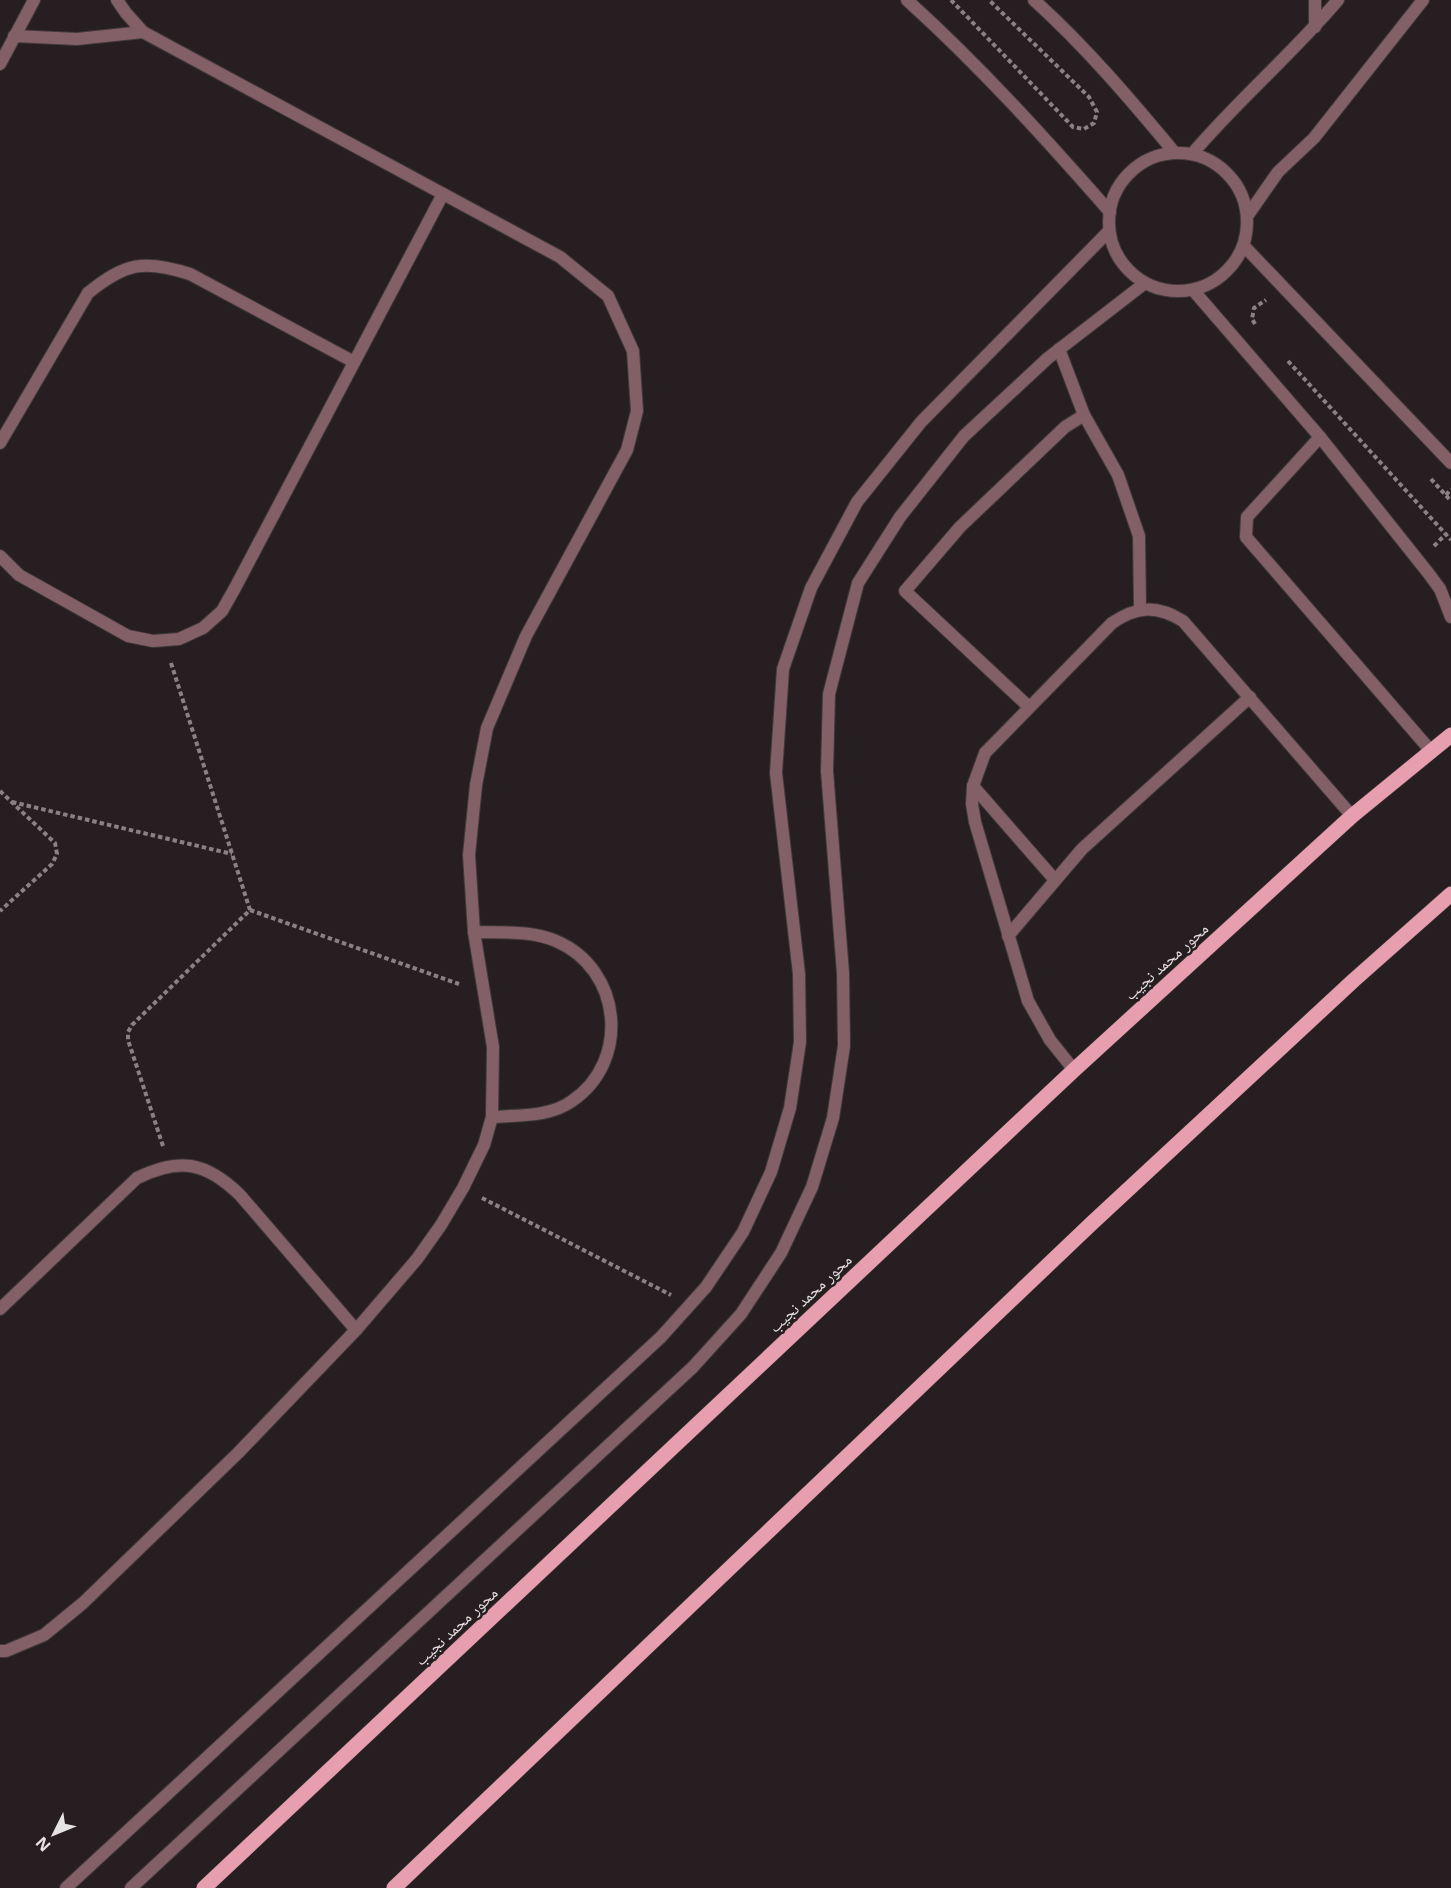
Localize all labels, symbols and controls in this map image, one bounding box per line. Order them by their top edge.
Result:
street label: محور محمد نجيب [1119,917,1213,1005]
street label: محور محمد نجيب [764,1249,856,1337]
street label: محور محمد نجيب [410,1582,502,1670]
north arrow [24,1804,84,1864]
text: N [31,1832,56,1856]

